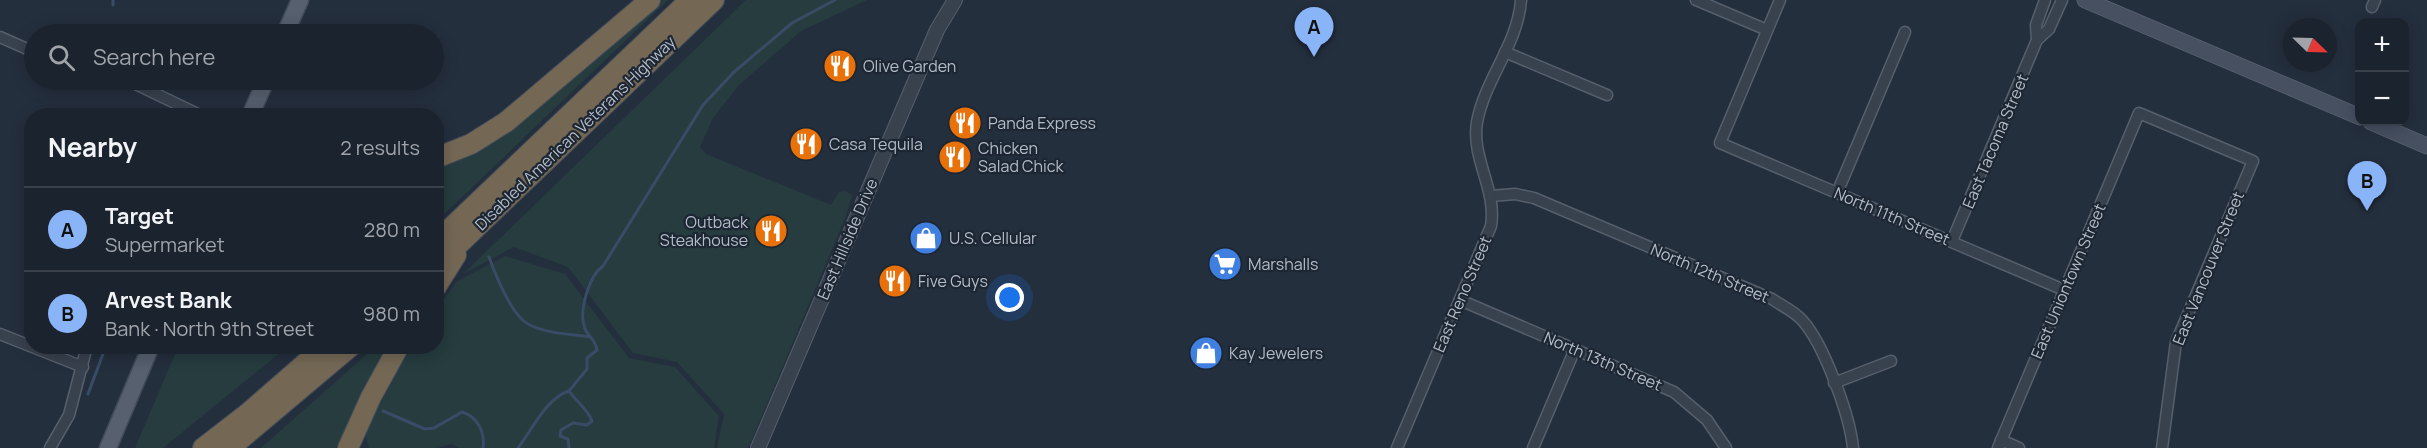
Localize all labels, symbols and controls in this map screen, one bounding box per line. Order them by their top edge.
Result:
pin: A [1294,8,1334,57]
north arrow [2283,18,2337,72]
map controls [2355,18,2409,126]
button: + [2355,18,2409,72]
search box [24,24,444,90]
street label: Disabled American Veterans Highway [470,31,681,235]
icon: search [45,41,78,74]
text: Search here [93,42,215,72]
restaurant icon: Olive Garden [822,48,858,84]
place label: Olive Garden [863,55,956,77]
street label: East Tacoma Street [1957,70,2033,212]
button: − [2355,72,2409,126]
restaurant icon: Panda Express [947,105,983,141]
place label: Panda Express [988,112,1096,134]
restaurant icon: Casa Tequila [788,126,824,162]
text: Nearby [48,129,137,165]
place label: Casa Tequila [829,133,923,155]
text: 2 results [340,134,420,161]
place label: Chicken Salad Chick [978,137,1065,177]
restaurant icon: Chicken Salad Chick [937,139,973,175]
pin: B [2348,162,2386,211]
street label: East Hillside Drive [812,175,882,303]
street label: North 11th Street [1831,182,1953,250]
street label: East Vancouver Street [2167,188,2249,348]
street label: East Uniontown Street [2025,200,2111,362]
text: Target [105,201,174,231]
place label: Outback Steakhouse [660,211,749,251]
restaurant icon: Outback Steakhouse [753,213,789,249]
text: A [61,216,74,243]
text: 280 m [364,216,420,243]
shop icon: U.S. Cellular [908,220,944,256]
place label: U.S. Cellular [949,227,1037,249]
text: Supermarket [105,231,225,258]
street label: East Reno Street [1428,232,1496,356]
street label: North 12th Street [1647,238,1773,308]
supermarket icon: Marshalls [1207,246,1243,282]
place label: Marshalls [1248,253,1318,275]
restaurant icon: Five Guys [877,263,913,299]
place label: Five Guys [918,270,988,292]
your location [995,283,1024,312]
text: Arvest Bank [105,285,232,315]
text: B [61,300,74,327]
text: 980 m [363,300,420,327]
text: Bank · North 9th Street [105,315,314,342]
street label: North 13th Street [1540,326,1666,396]
shop icon: Kay Jewelers [1188,335,1224,371]
place label: Kay Jewelers [1229,342,1323,364]

